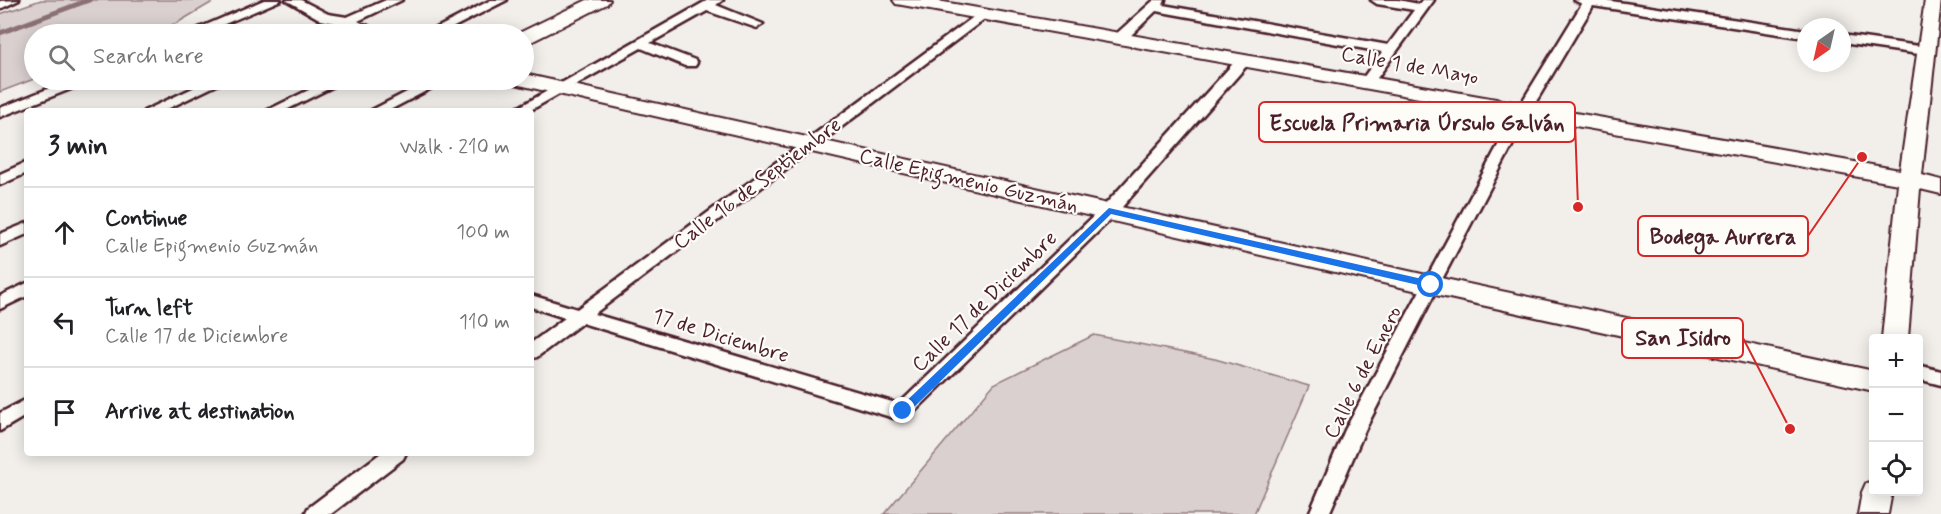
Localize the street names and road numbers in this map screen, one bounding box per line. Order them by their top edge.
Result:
street label: Calle 1 de Mayo [1339,40,1481,92]
street label: Calle 16 de Septiembre [668,111,847,256]
street label: Calle Epigmenio Guzmán [856,142,1081,222]
street label: Calle 17 de Diciembre [906,225,1064,379]
street label: Calle 6 de Enero [1317,301,1408,444]
street label: 17 de Diciembre [649,302,793,370]

